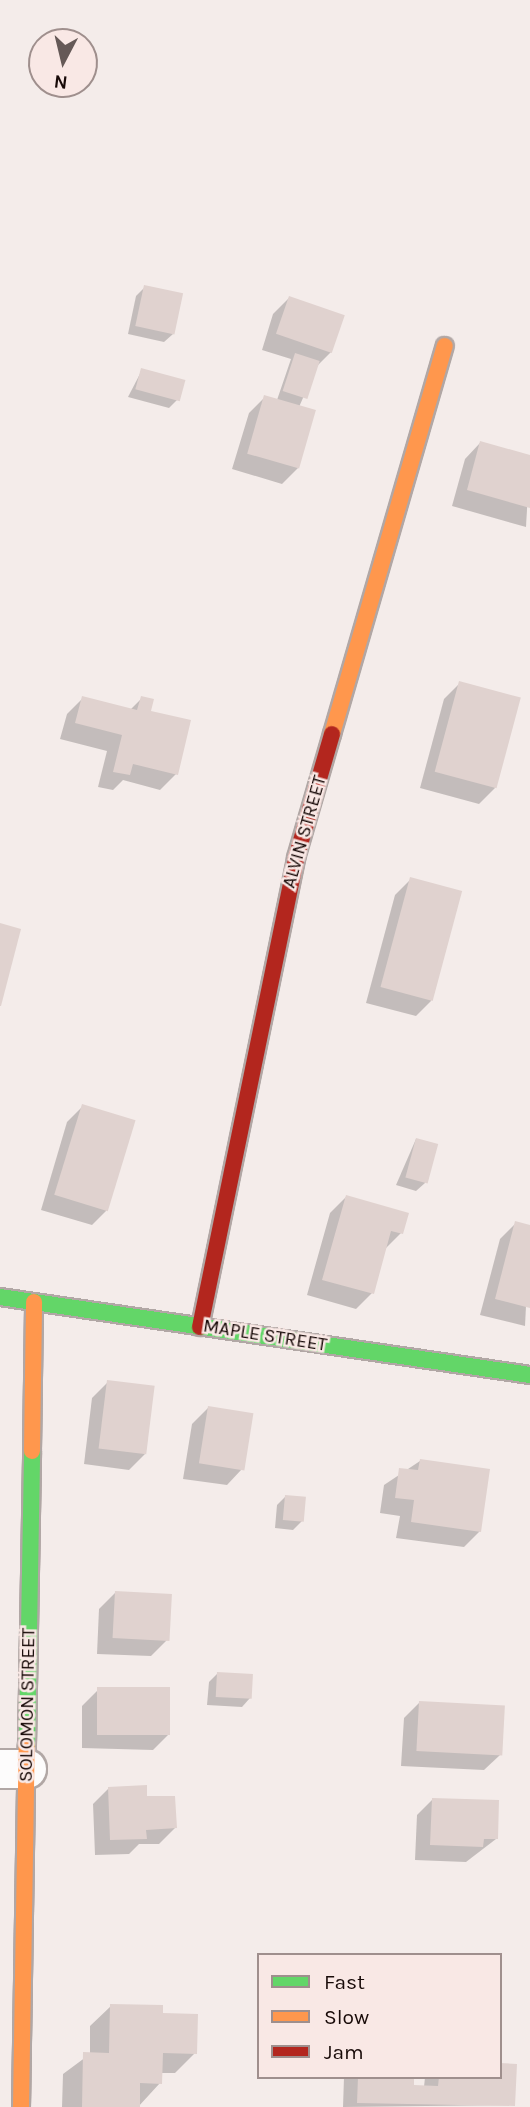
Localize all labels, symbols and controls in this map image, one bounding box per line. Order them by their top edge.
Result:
north arrow [28,28,98,98]
text: N [53,70,69,94]
street label: ALVIN STREET [278,773,332,891]
street label: MAPLE STREET [201,1315,329,1357]
street label: SOLOMON STREET [15,1628,41,1782]
legend [257,1953,502,2079]
text: Fast [324,1970,365,1994]
text: Slow [324,2005,369,2029]
text: Jam [324,2040,364,2064]

